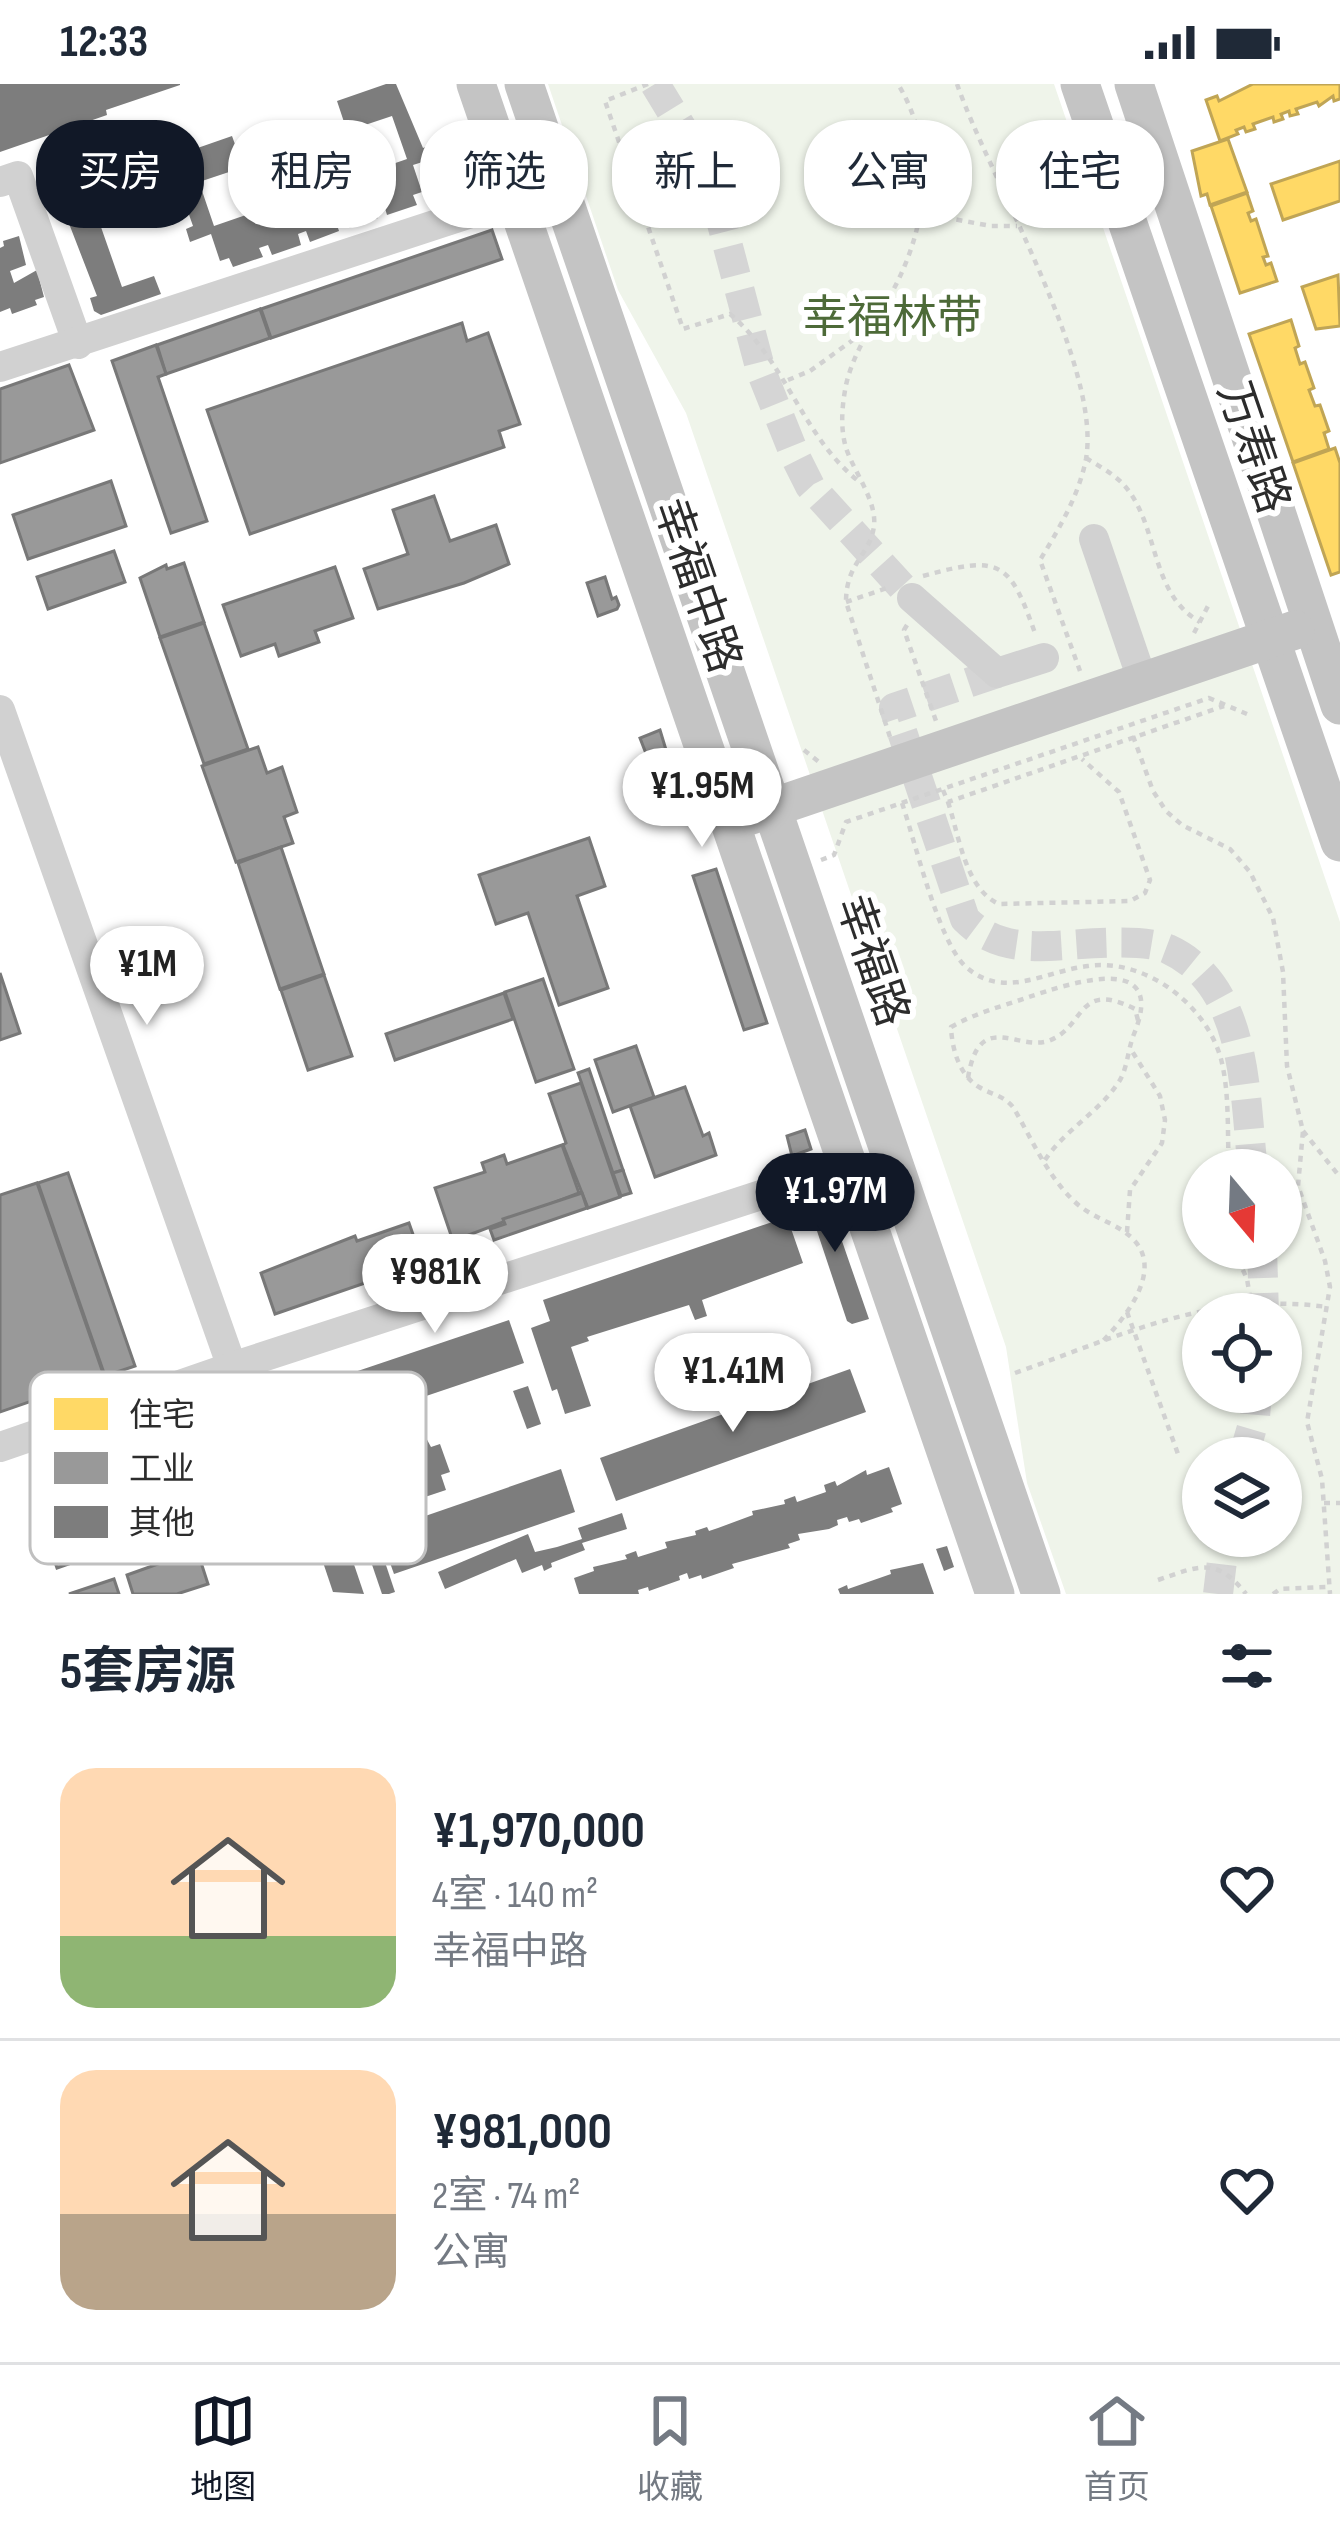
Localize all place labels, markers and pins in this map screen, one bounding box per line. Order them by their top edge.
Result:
pin: ¥1.95M [604,748,800,850]
pin: ¥1M [89,926,205,1028]
pin: ¥1.97M [737,1153,933,1255]
pin: ¥981K [351,1234,519,1336]
pin: ¥1.41M [635,1333,831,1435]

